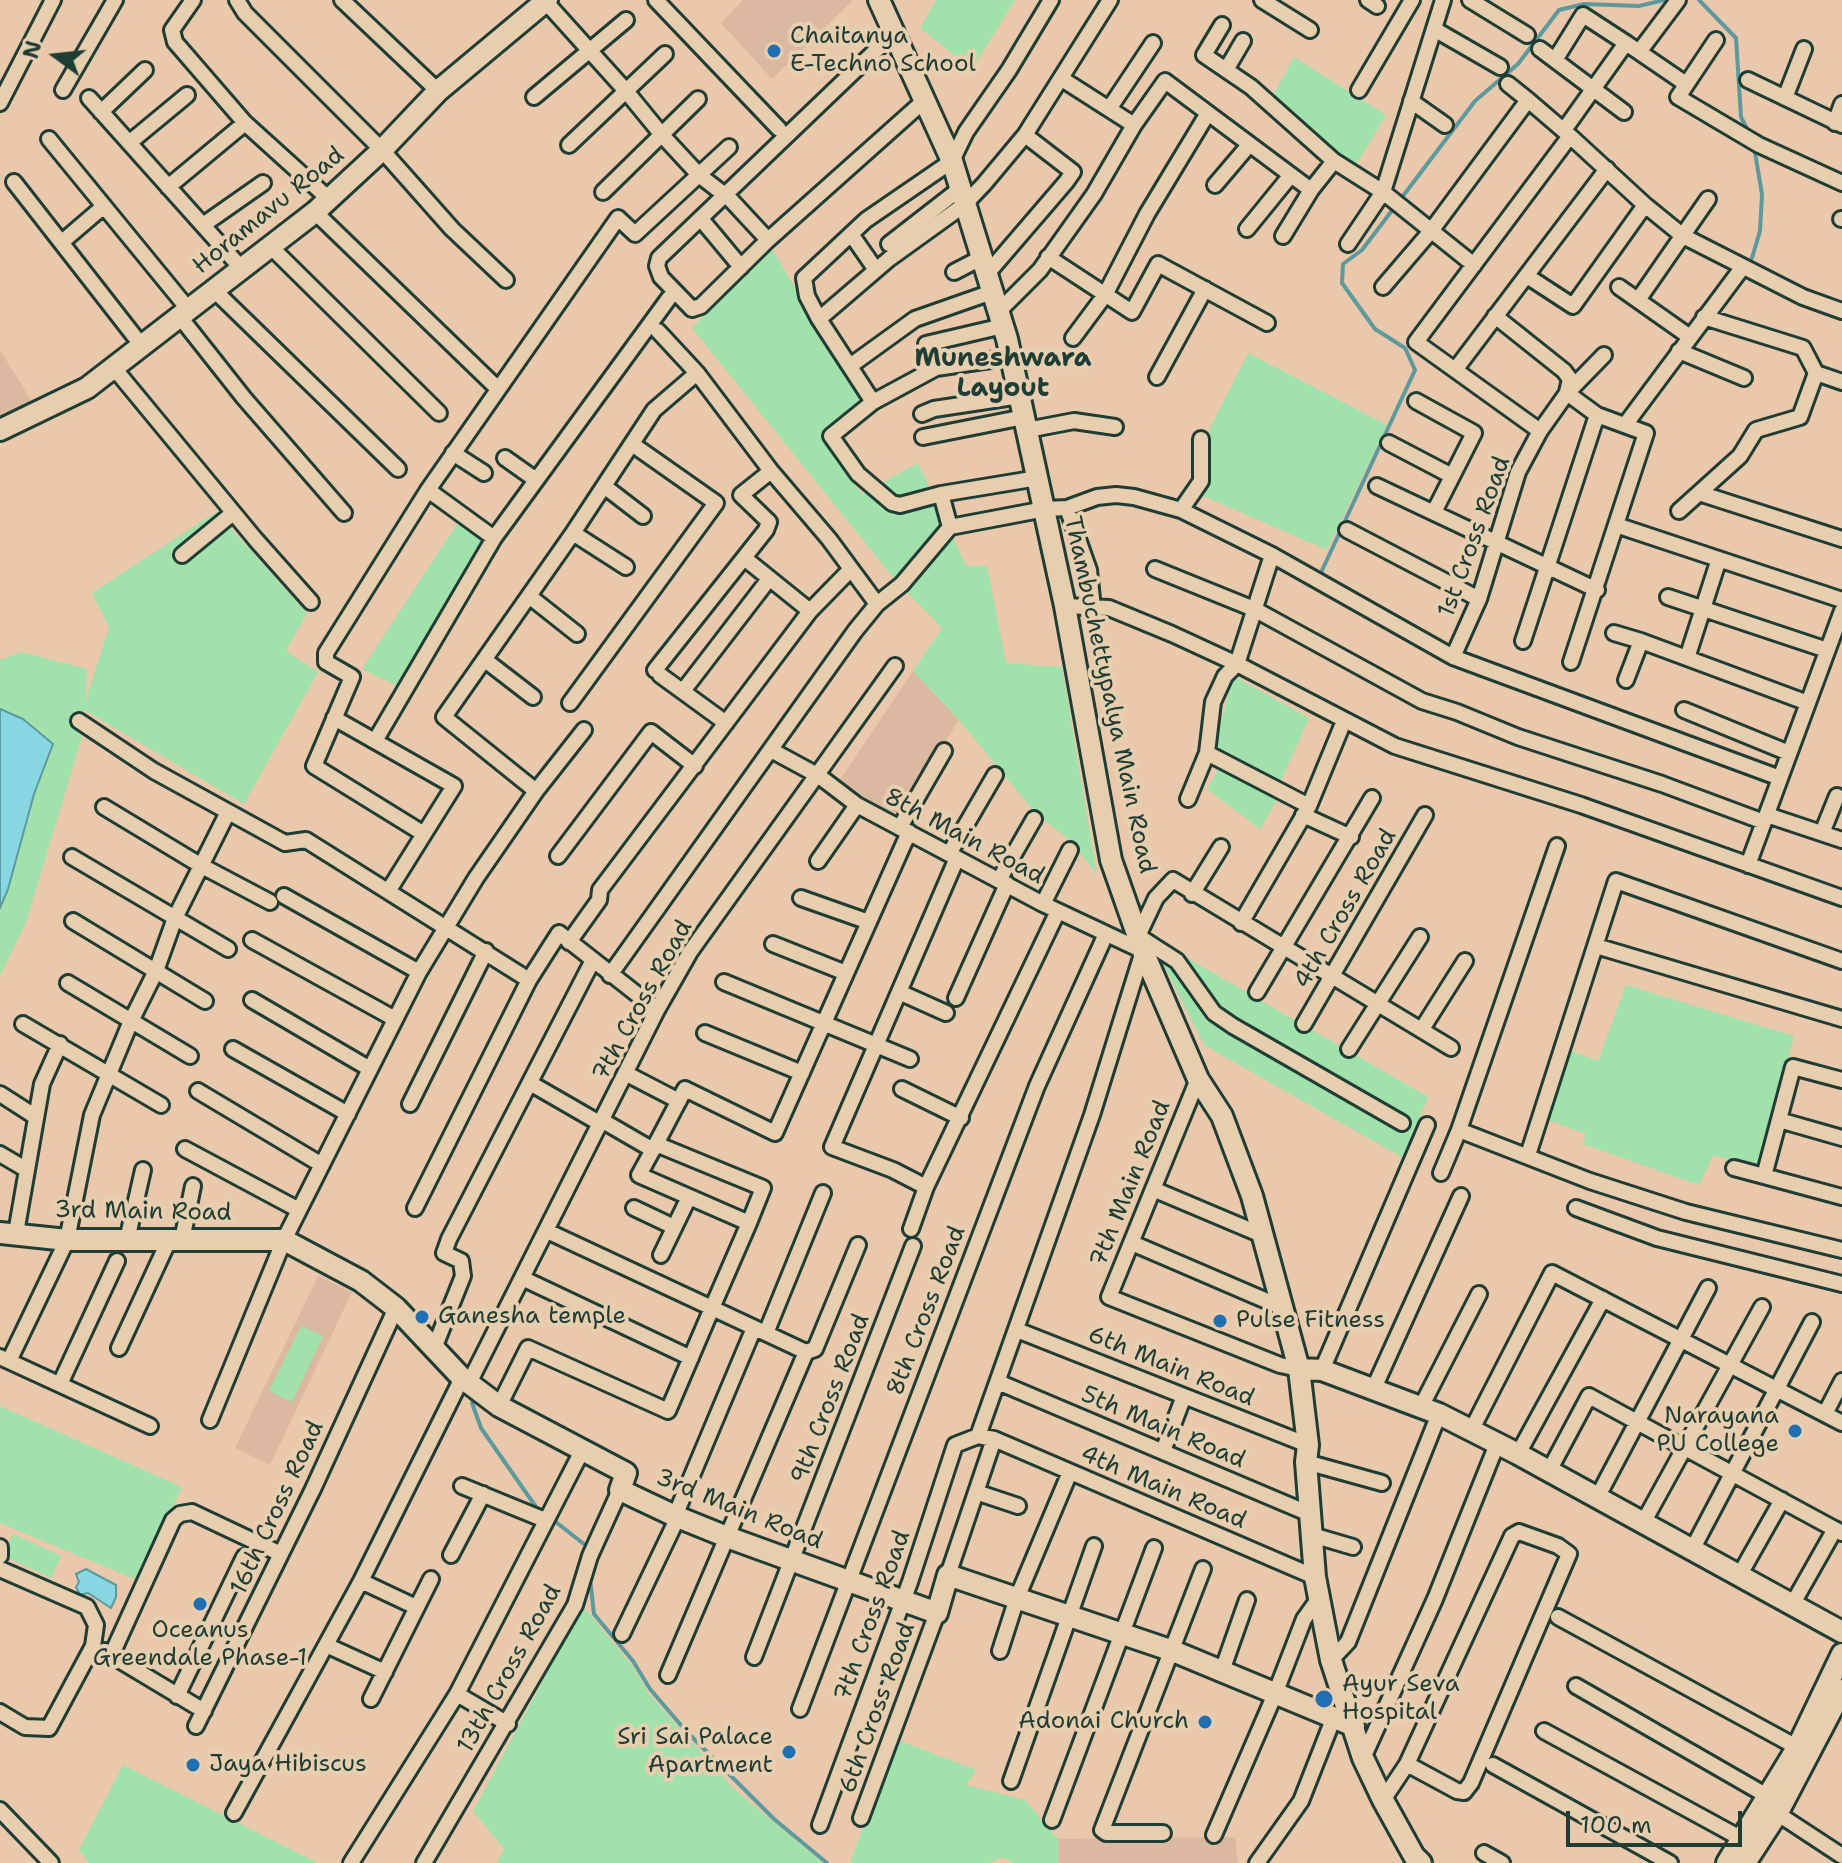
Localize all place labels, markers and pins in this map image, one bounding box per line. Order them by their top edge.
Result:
place label: Chaitanya E-Techno School [790,23,976,79]
marker: Chaitanya E-Techno School [765,42,783,60]
place label: Ganesha temple [438,1303,626,1331]
place label: Pulse Fitness [1236,1307,1385,1335]
marker: Ganesha temple [413,1308,431,1326]
marker: Pulse Fitness [1211,1312,1229,1330]
place label: Narayana PU College [1657,1403,1779,1459]
marker: Narayana PU College [1786,1422,1804,1440]
marker: Oceanus Greendale Phase-1 [191,1595,209,1613]
place label: Oceanus Greendale Phase-1 [93,1617,307,1673]
place label: Ayur Seva Hospital [1342,1671,1460,1727]
marker: Ayur Seva Hospital [1313,1688,1335,1710]
place label: Adonai Church [1018,1708,1189,1736]
marker: Adonai Church [1196,1713,1214,1731]
place label: Sri Sai Palace Apartment [617,1724,773,1780]
marker: Sri Sai Palace Apartment [780,1743,798,1761]
place label: Jaya Hibiscus [209,1751,367,1779]
marker: Jaya Hibiscus [184,1756,202,1774]

